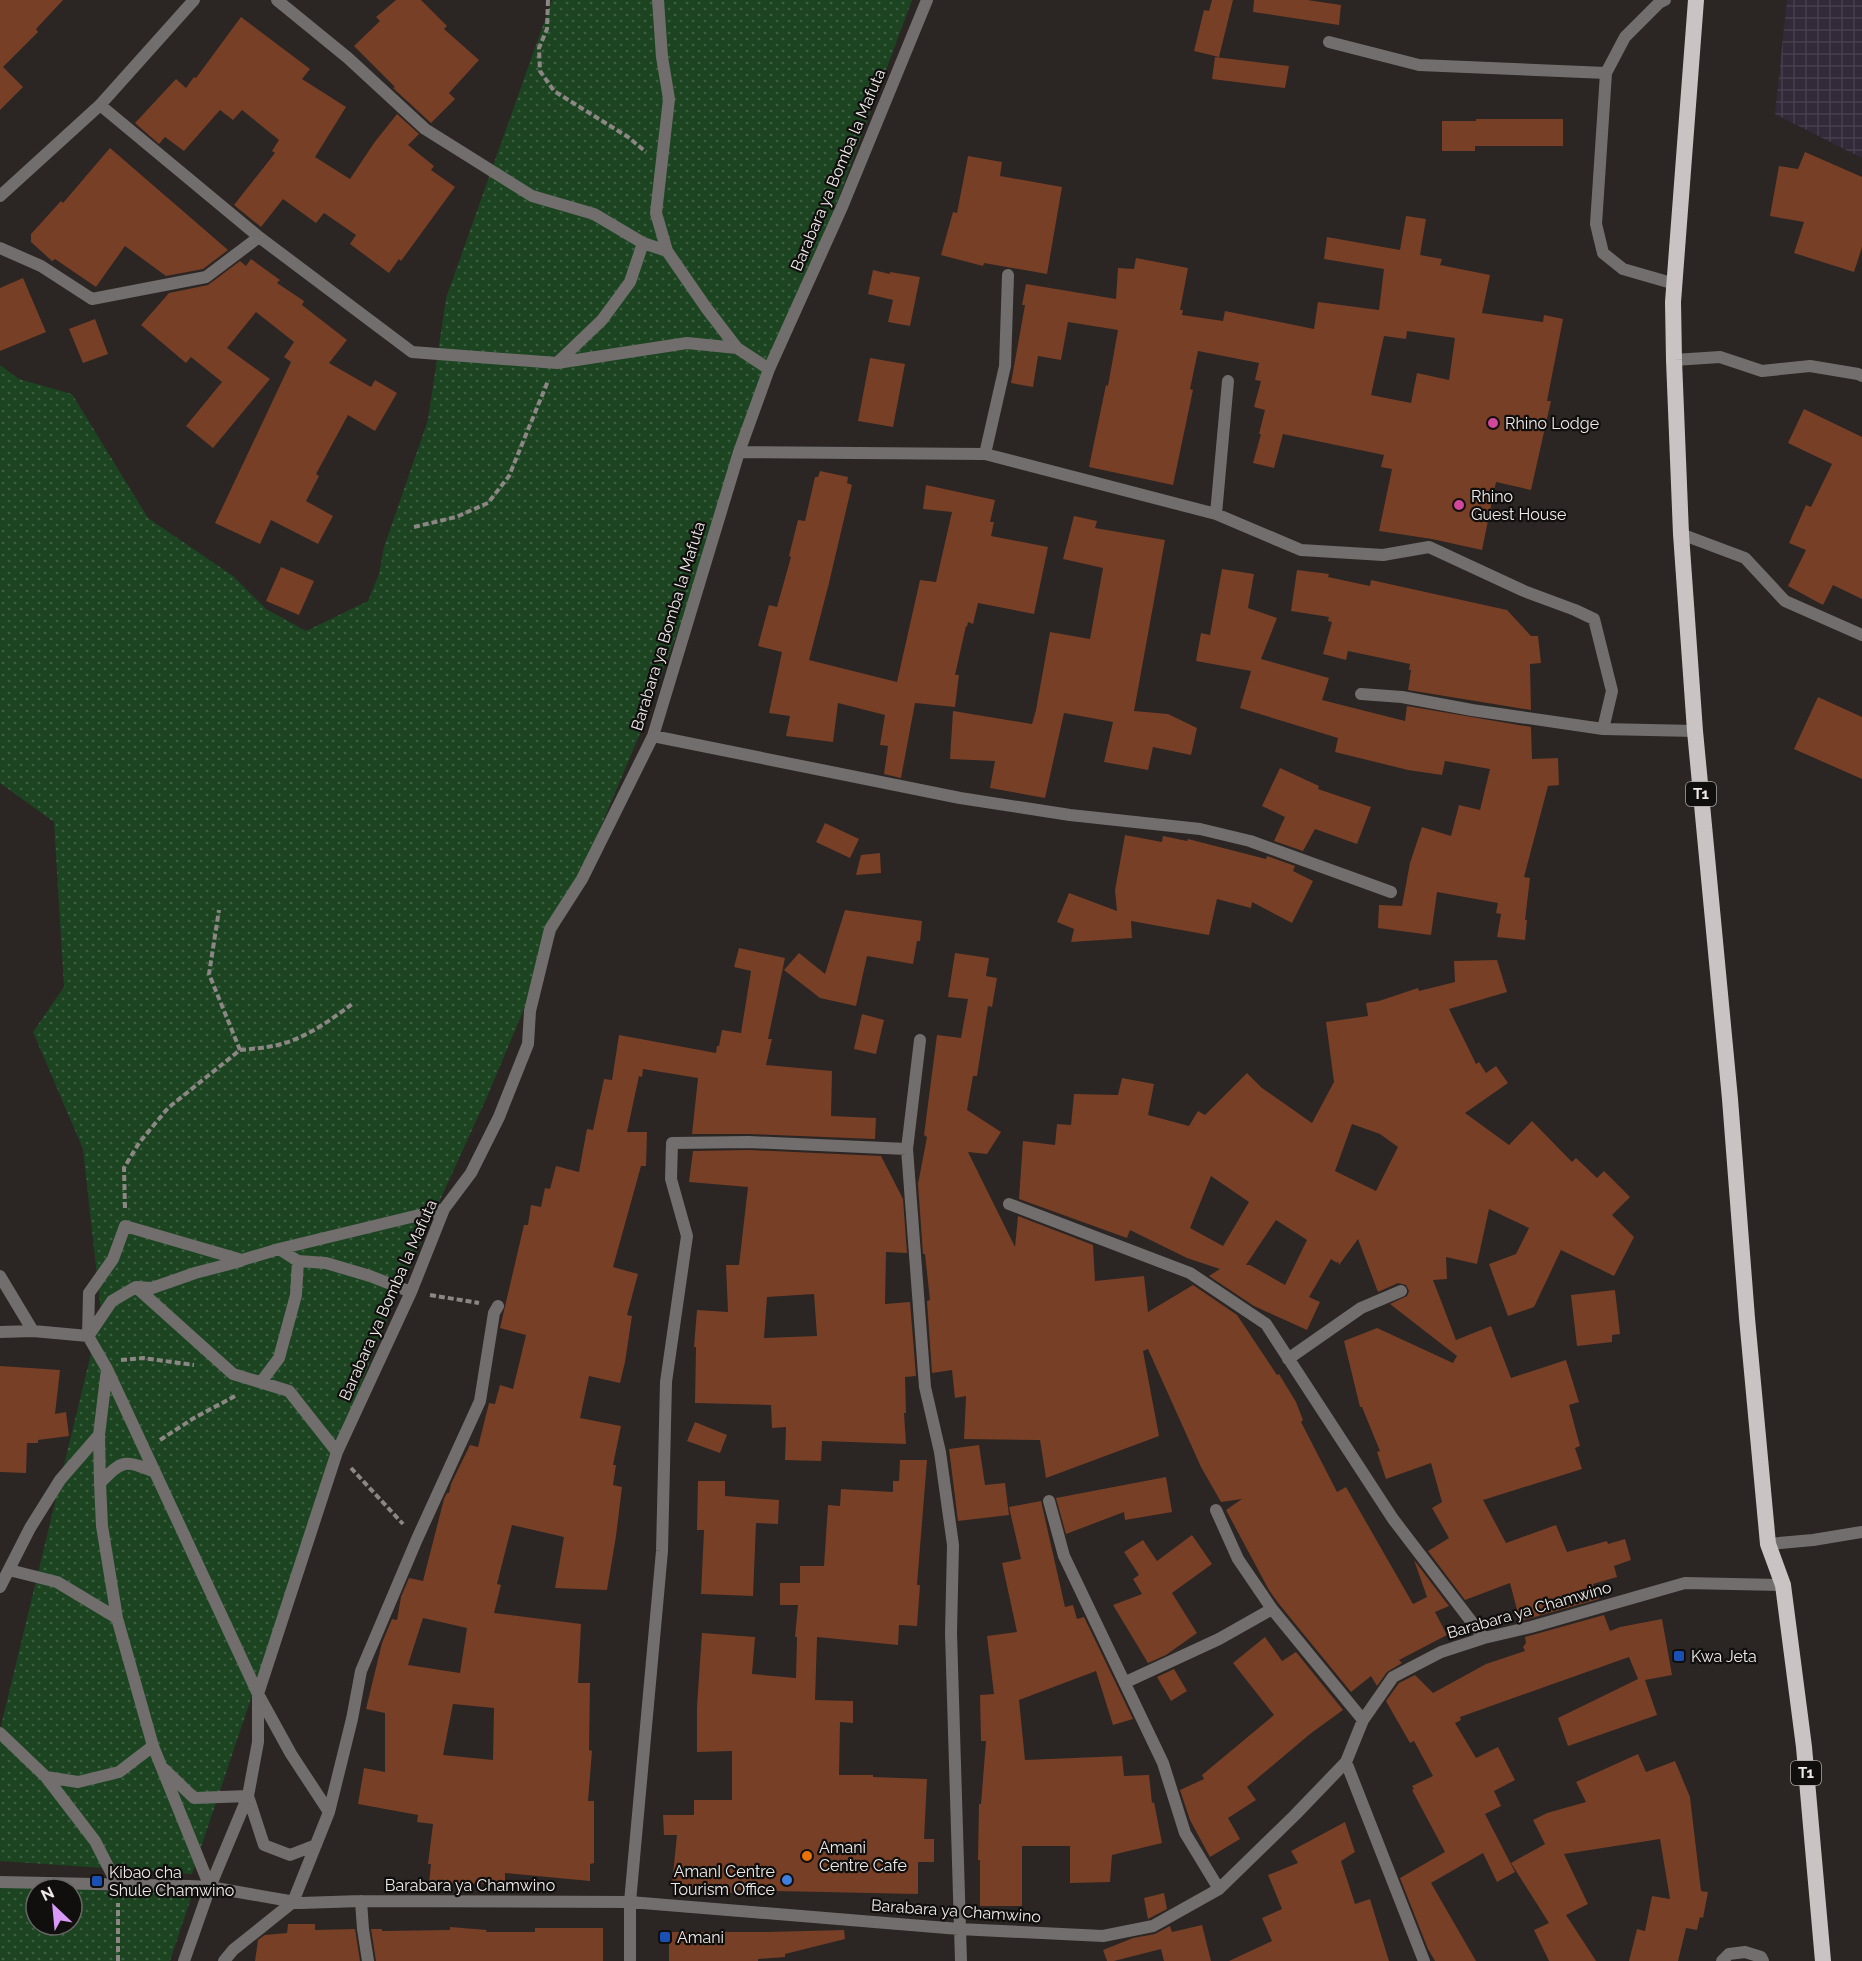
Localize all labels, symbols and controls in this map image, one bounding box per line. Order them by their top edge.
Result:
street label: Barabara ya Bomba la Mafuta [787,66,889,274]
place label: Rhino Lodge [1505,414,1599,433]
marker: Rhino Lodge [1486,416,1500,430]
place label: Rhino Guest House [1471,487,1566,524]
marker: Rhino Guest House [1452,498,1466,512]
street label: Barabara ya Bomba la Mafuta [627,519,709,733]
road number: T1 [1686,782,1716,806]
street label: Barabara ya Bomba la Mafuta [335,1197,441,1403]
street label: Barabara ya Chamwino [1444,1577,1614,1643]
place label: Kwa Jeta [1691,1647,1757,1666]
marker: Kwa Jeta [1672,1649,1686,1663]
road number: T1 [1791,1761,1821,1785]
place label: Amani Centre Cafe [819,1838,907,1875]
marker: Amani Centre Cafe [800,1849,814,1863]
place label: AmanI Centre Tourism Office [671,1862,775,1899]
place label: Kibao cha Shule Chamwino [109,1863,234,1900]
marker: AmanI Centre Tourism Office [780,1873,794,1887]
marker: Kibao cha Shule Chamwino [90,1874,104,1888]
street label: Barabara ya Chamwino [385,1876,555,1895]
north arrow [24,1877,84,1937]
text: N [38,1883,57,1905]
street label: Barabara ya Chamwino [870,1896,1042,1926]
place label: Amani [677,1928,724,1947]
marker: Amani [658,1930,672,1944]

